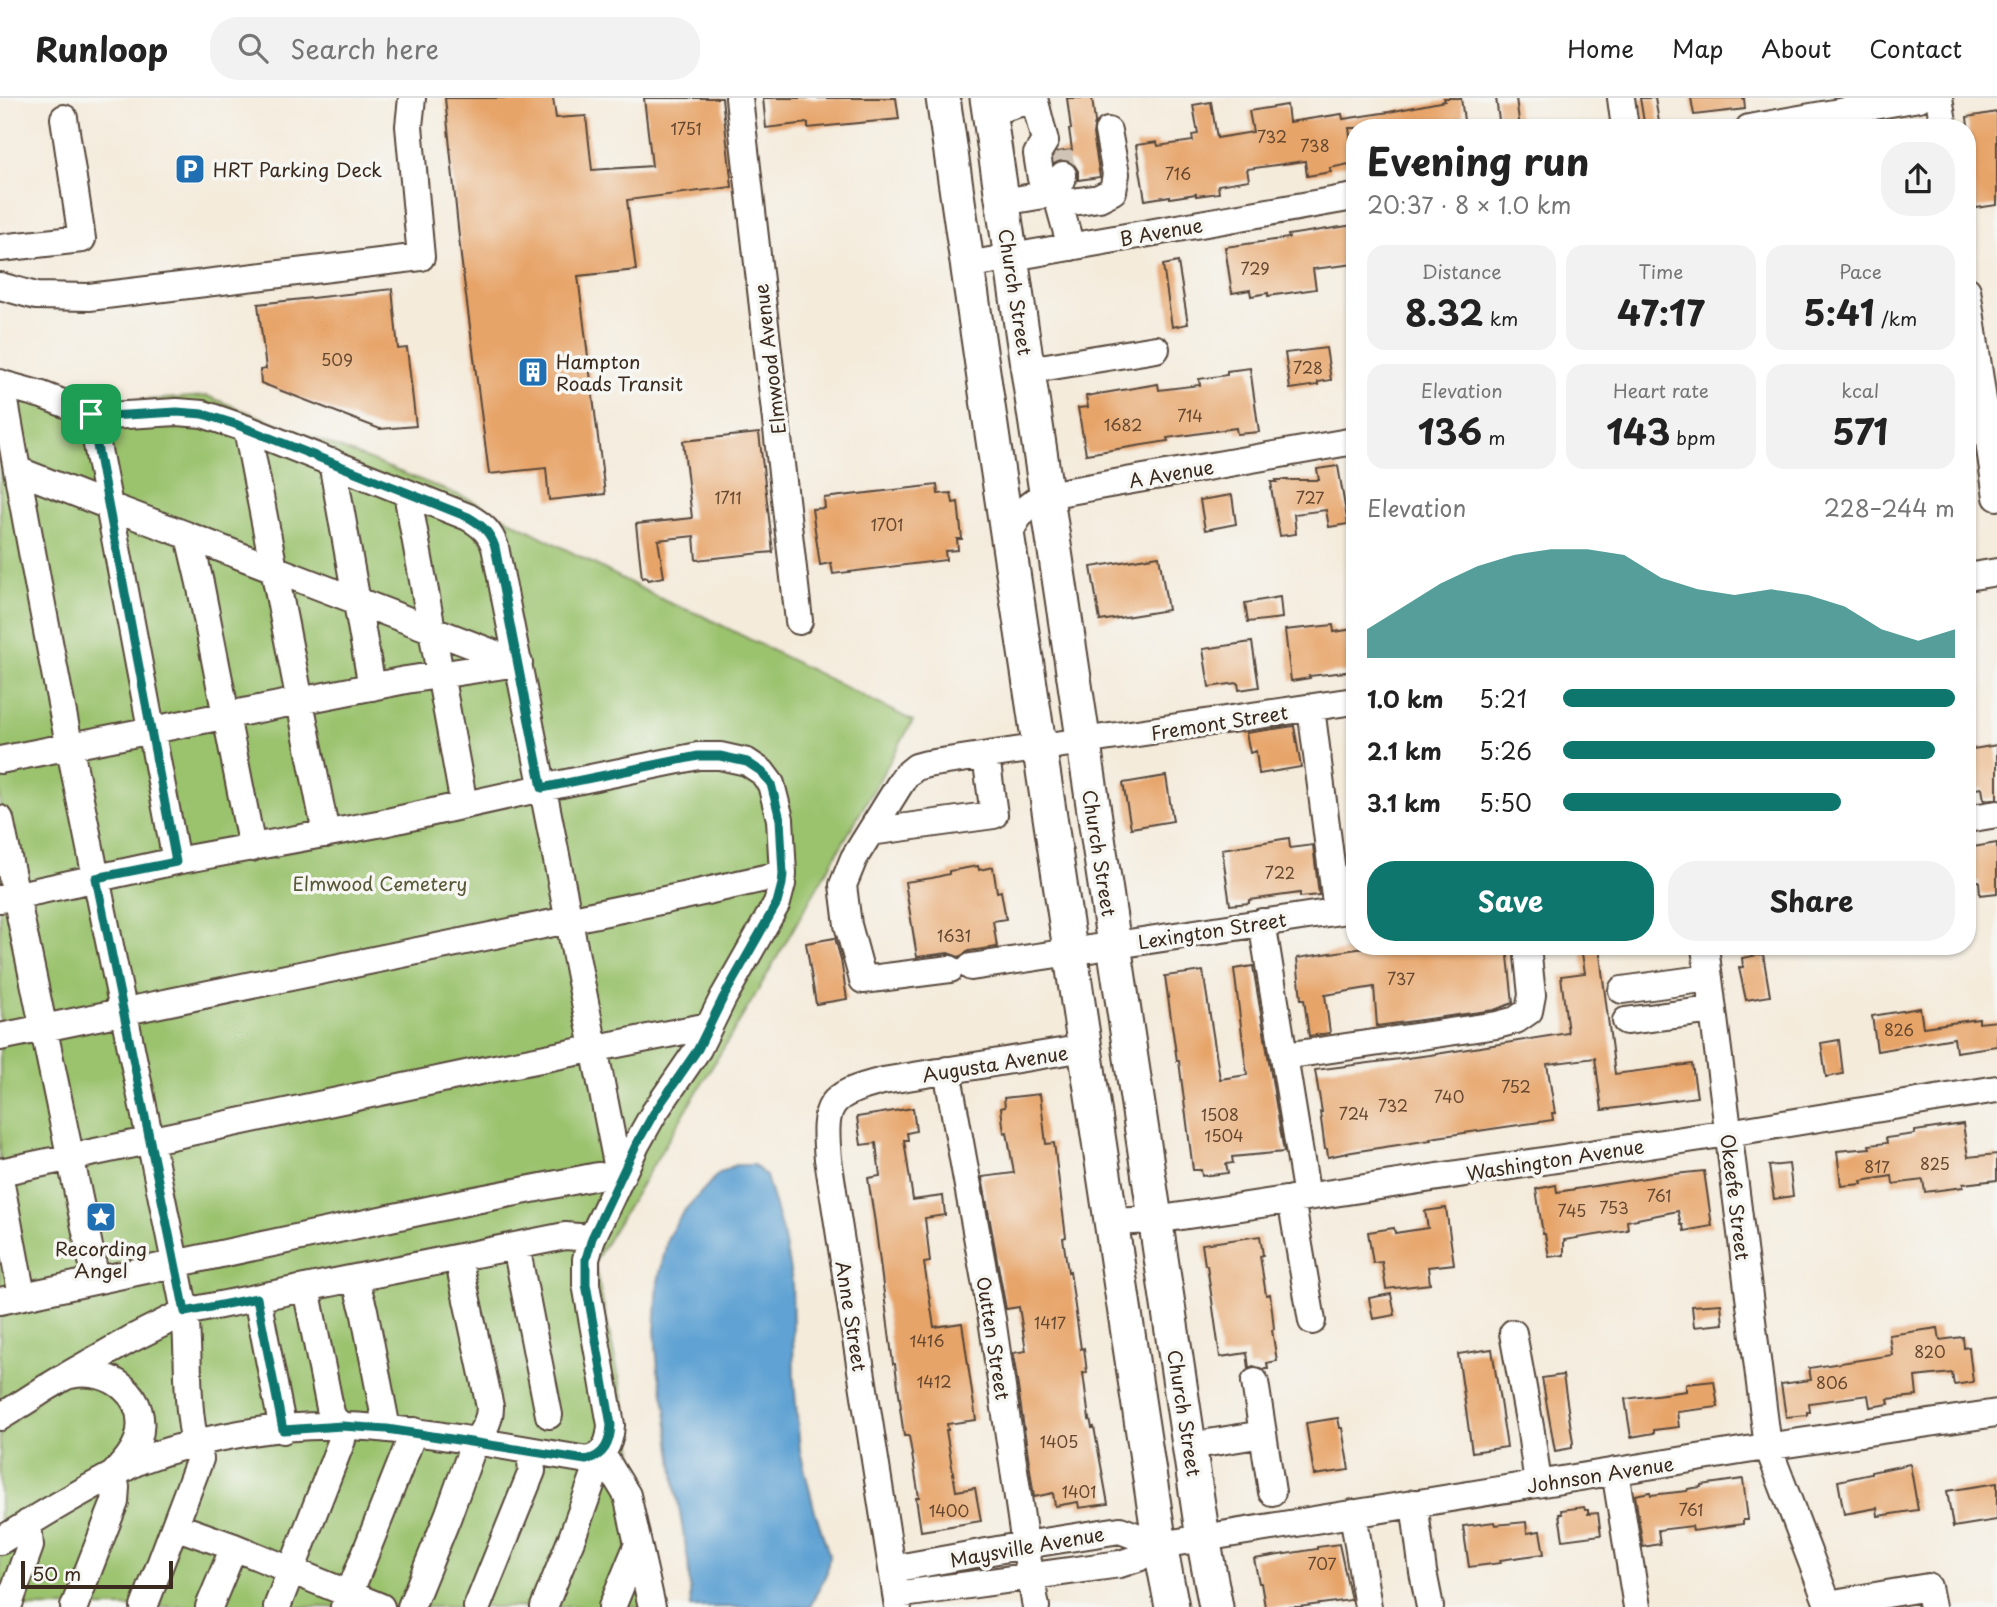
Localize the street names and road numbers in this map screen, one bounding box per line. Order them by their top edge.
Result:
street label: B Avenue [1117,210,1205,252]
street label: Church Street [992,227,1040,358]
street label: Elmwood Avenue [746,282,792,436]
street label: A Avenue [1126,452,1216,494]
street label: Fremont Street [1149,697,1289,747]
street label: Church Street [1076,788,1124,919]
street label: Lexington Street [1136,904,1288,956]
street label: Augusta Avenue [920,1038,1070,1088]
street label: Washington Avenue [1464,1131,1646,1187]
street label: Okeefe Street [1714,1132,1758,1262]
street label: Anne Street [829,1259,875,1374]
street label: Outten Street [970,1274,1018,1402]
street label: Church Street [1161,1348,1209,1479]
street label: Johnson Avenue [1524,1449,1676,1499]
street label: Maysville Avenue [948,1519,1106,1573]

